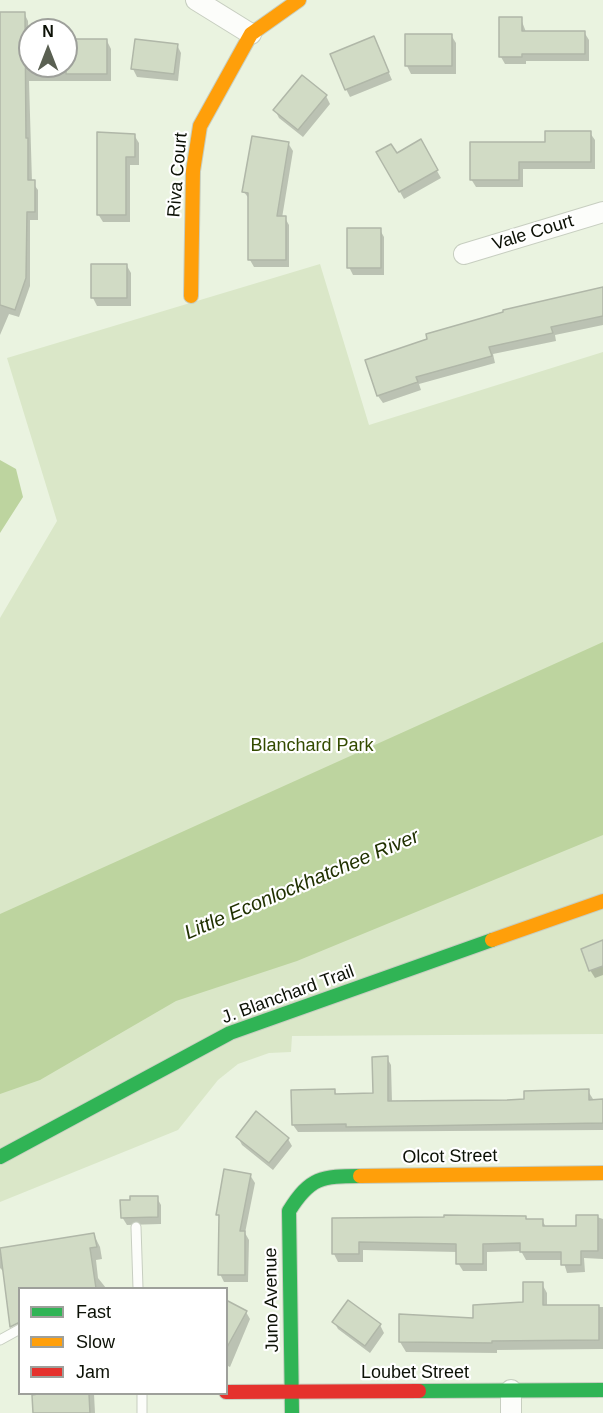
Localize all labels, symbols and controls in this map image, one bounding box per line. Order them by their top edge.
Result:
north arrow [18,18,78,78]
text: N [42,23,54,40]
street label: Riva Court [164,132,192,218]
street label: Vale Court [490,210,576,256]
park label: Blanchard Park [250,735,374,757]
water label: Little Econlockhatchee River [181,825,423,945]
street label: J. Blanchard Trail [219,961,357,1029]
street label: Olcot Street [402,1145,498,1169]
street label: Juno Avenue [260,1247,284,1353]
legend [18,1287,228,1395]
text: Fast [76,1302,111,1322]
text: Slow [76,1332,115,1352]
text: Jam [76,1362,110,1382]
street label: Loubet Street [361,1362,469,1384]

